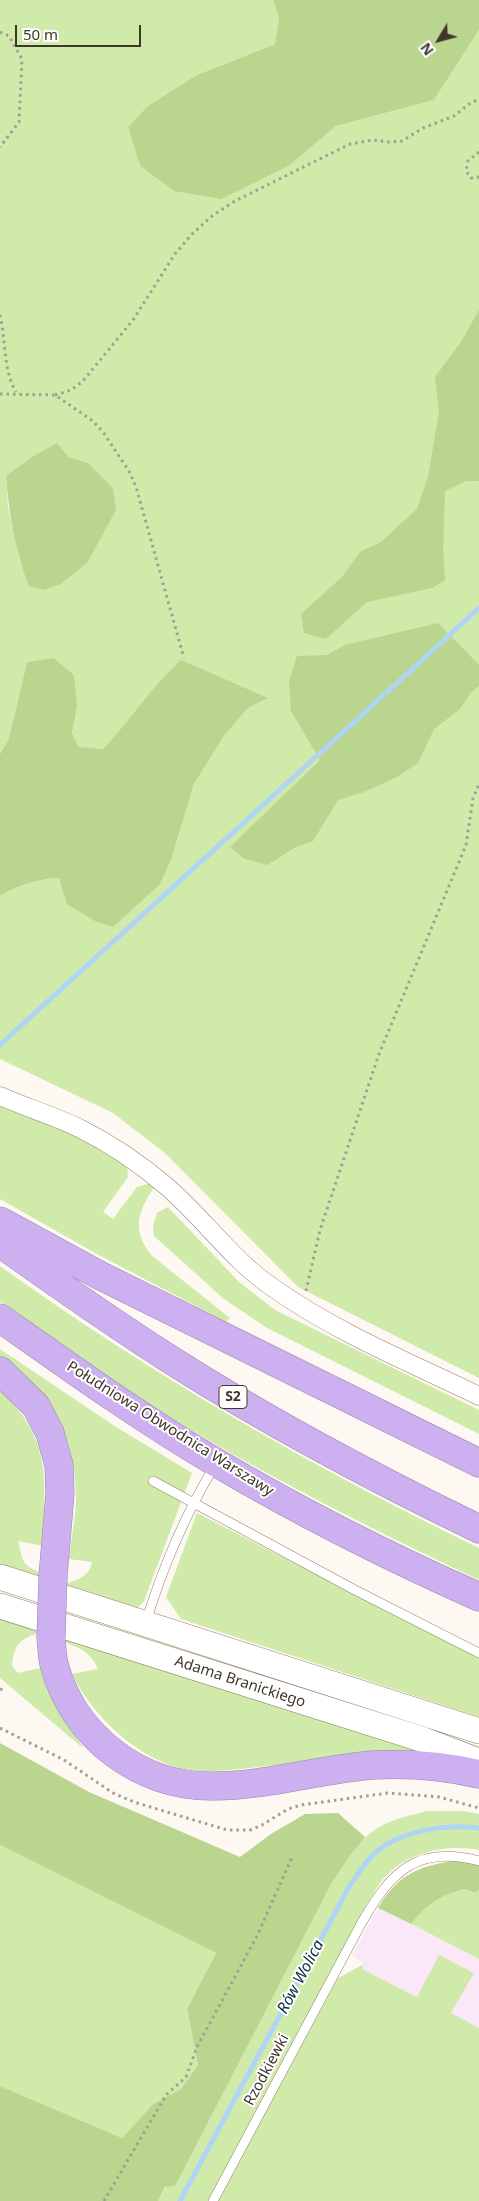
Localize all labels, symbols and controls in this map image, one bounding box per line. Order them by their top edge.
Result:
scale bar [18,15,144,47]
north arrow [414,15,464,65]
text: 50 m [23,24,58,44]
text: N [416,39,438,60]
street label: Południowa Obwodnica Warszawy [63,1358,277,1500]
road number: S2 [219,1385,247,1408]
street label: Adama Branickiego [172,1652,308,1712]
water label: Rów Wolica [274,1937,328,2017]
street label: Rzodkiewki [241,2031,293,2109]

